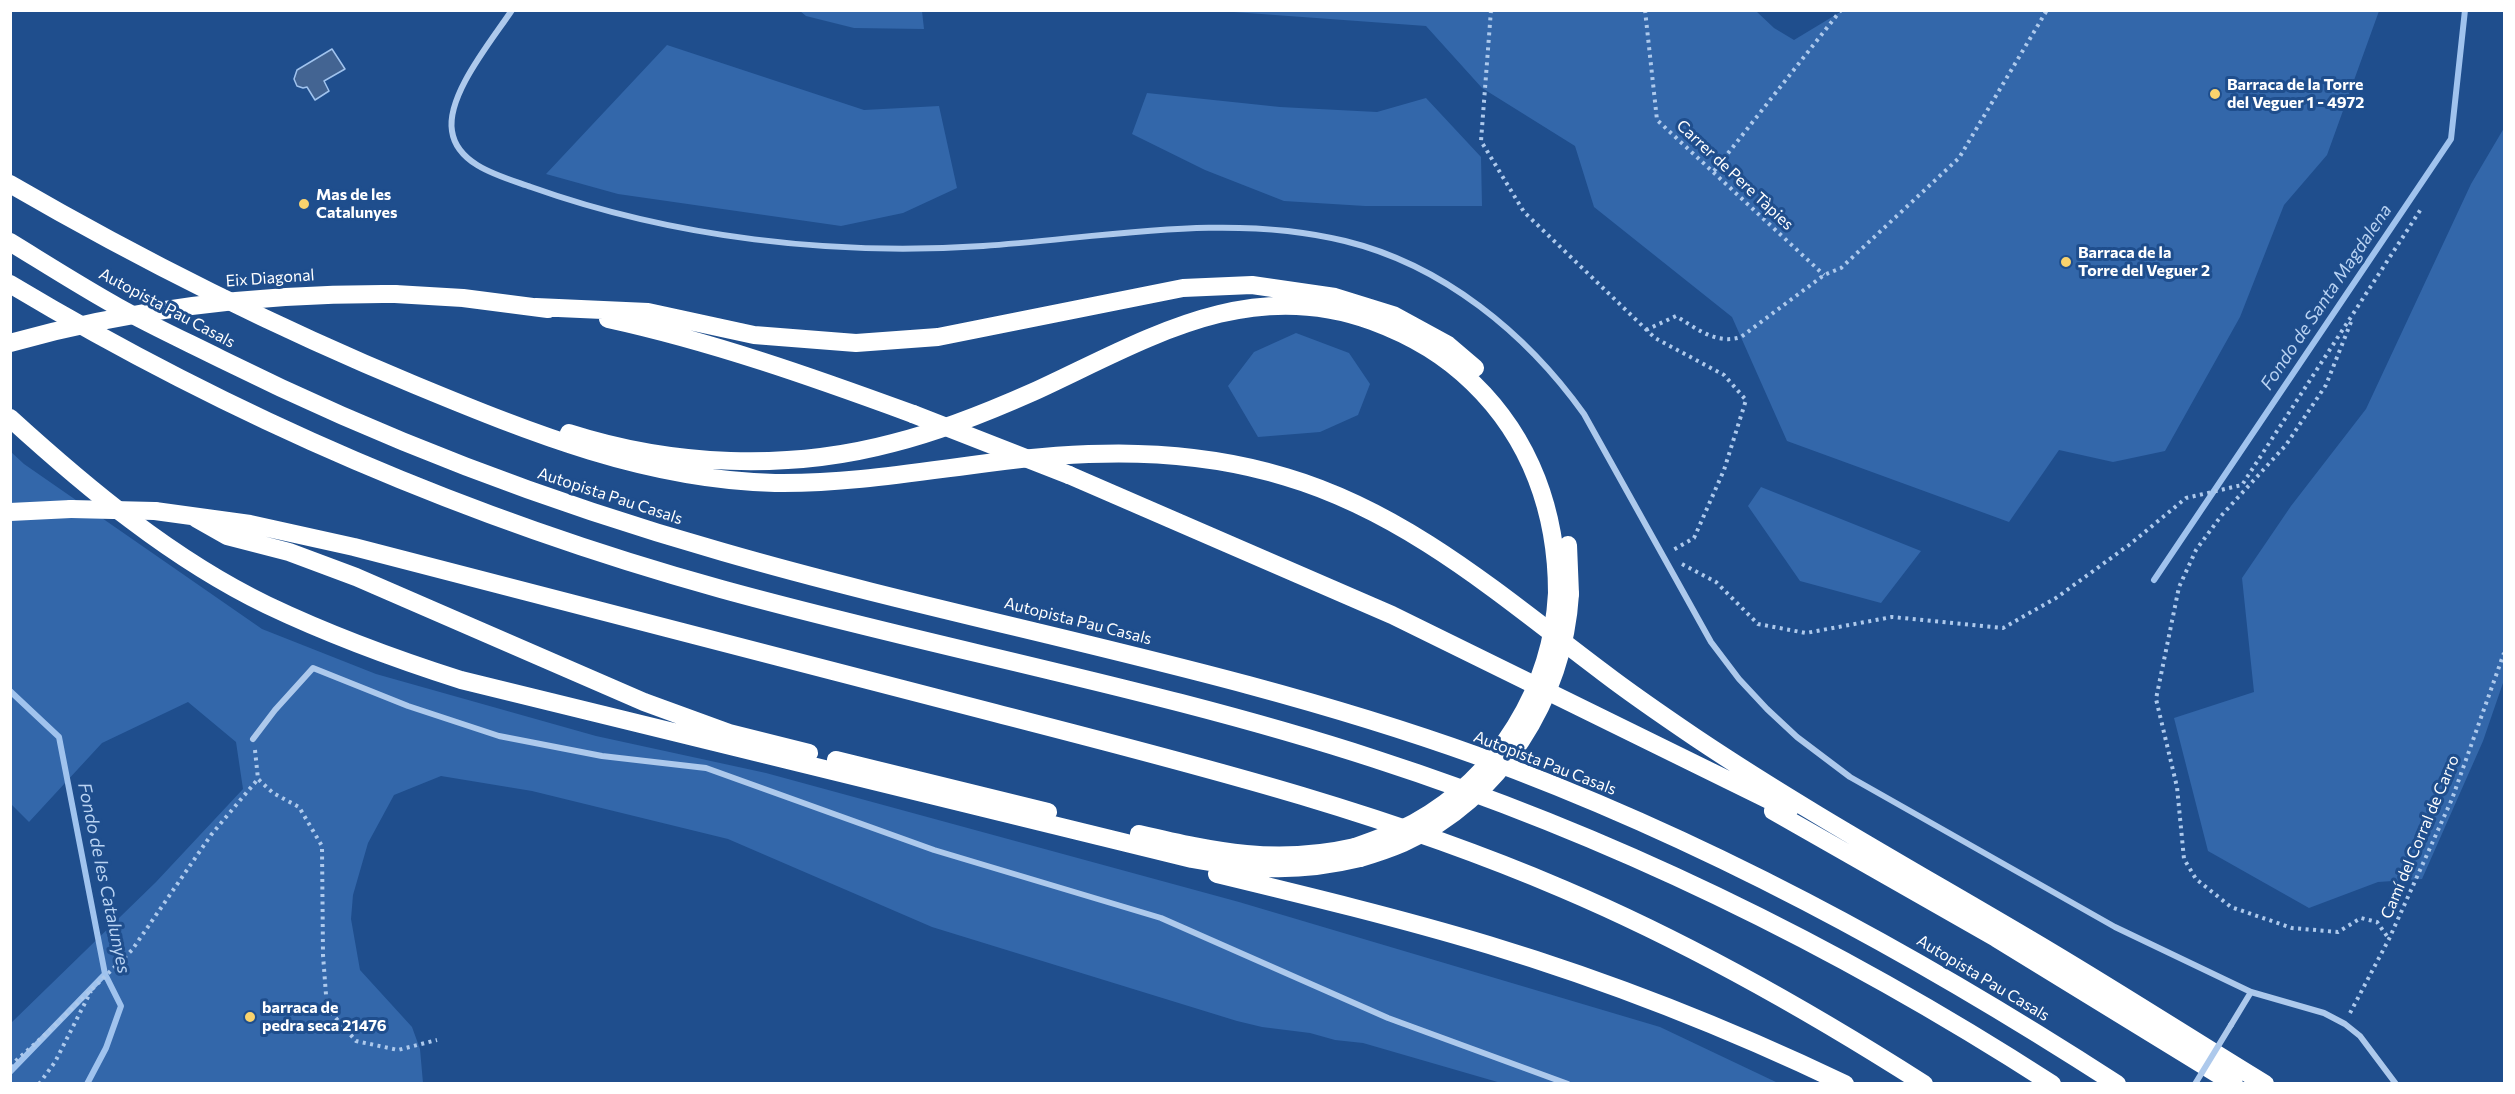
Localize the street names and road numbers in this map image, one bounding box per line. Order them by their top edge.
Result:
street label: Carrer de Pere Tàpies [1673,116,1797,234]
street label: Autopista Pau Casals [96,264,238,352]
street label: Eix Diagonal [225,265,315,291]
street label: Autopista Pau Casals [535,463,685,529]
street label: Autopista Pau Casals [1002,593,1154,649]
street label: Autopista Pau Casals [1471,727,1619,799]
street label: Camí del Corral de Carro [2377,752,2463,922]
street label: Autopista Pau Casals [1913,931,2053,1025]

